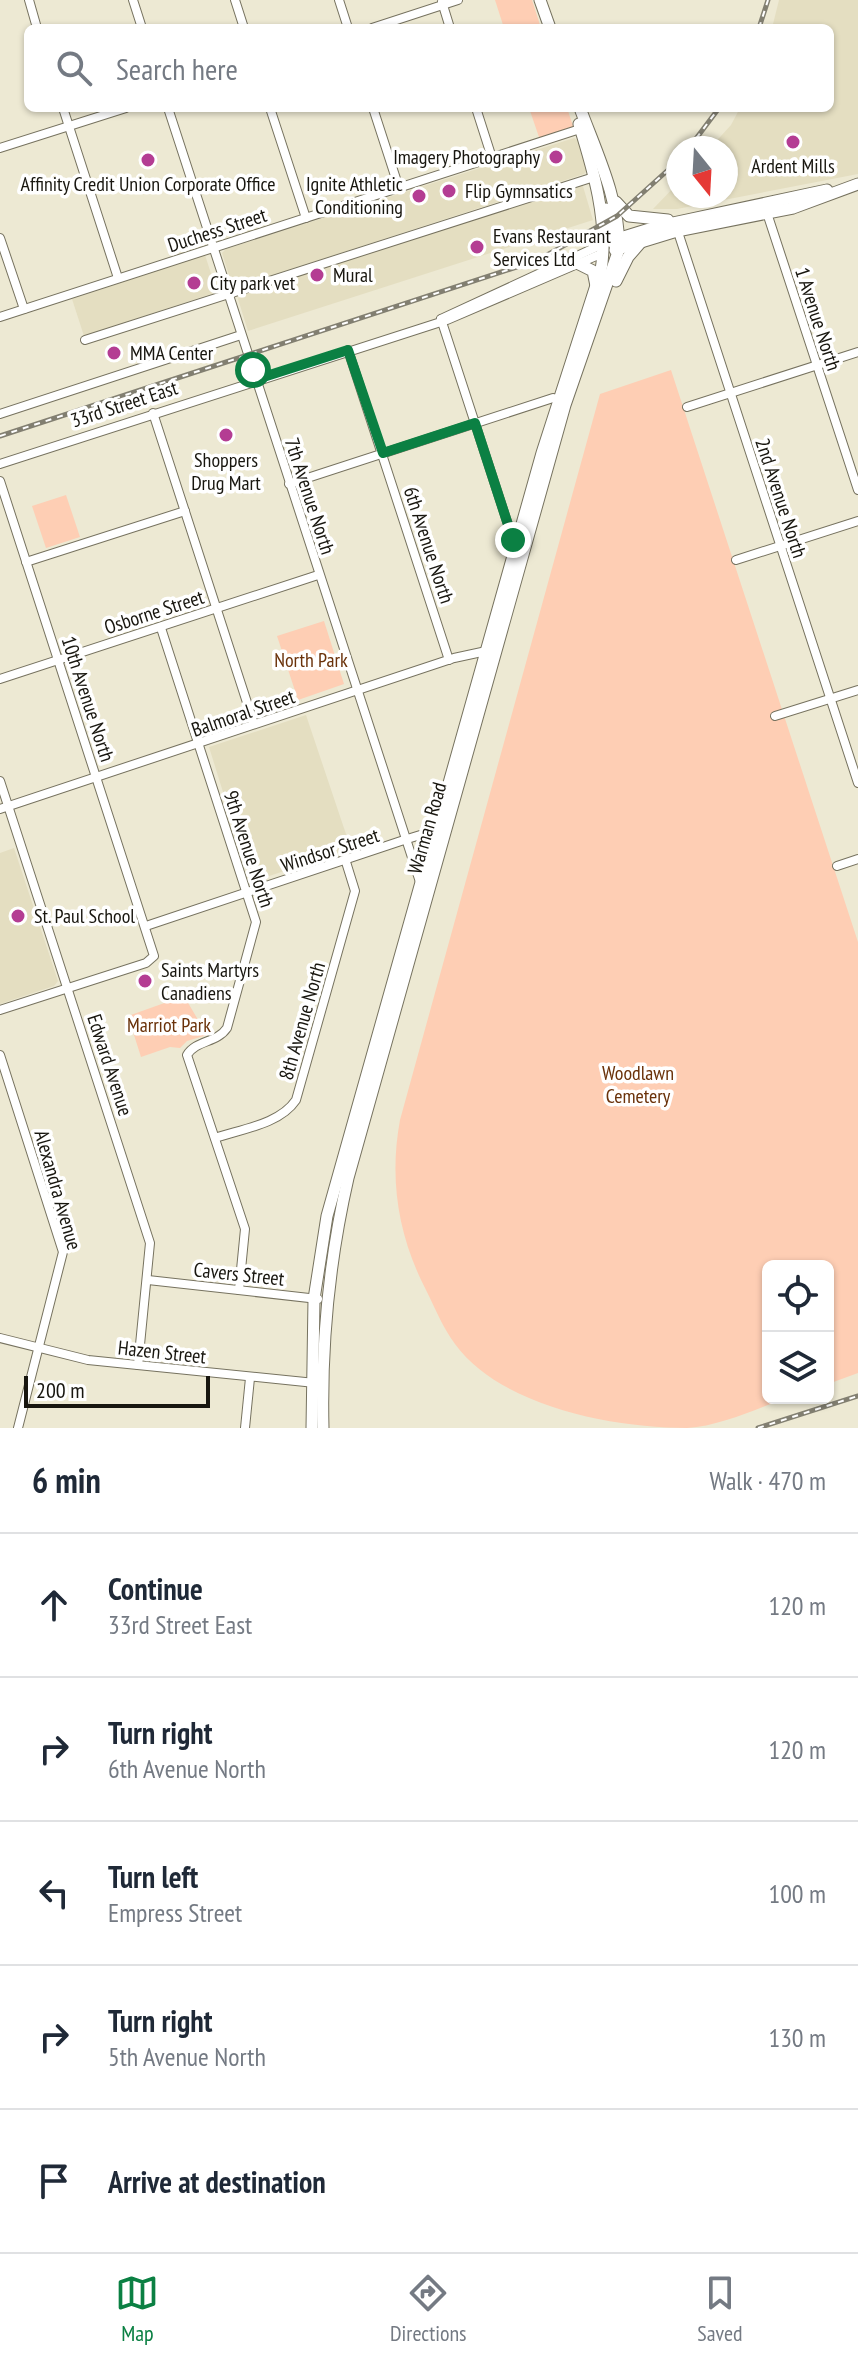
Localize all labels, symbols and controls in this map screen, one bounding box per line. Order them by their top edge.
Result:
search box [24,24,834,112]
icon: search [52,46,96,90]
text: Search here [116,49,238,88]
marker: Ardent Mills [784,133,802,151]
north arrow [666,136,738,208]
place label: Imagery Photography [393,144,540,170]
marker: Imagery Photography [547,148,565,166]
marker: Affinity Credit Union Corporate Office [139,151,157,169]
place label: Ardent Mills [751,153,835,179]
place label: Affinity Credit Union Corporate Office [21,171,275,197]
place label: Ignite Athletic Conditioning [306,171,403,220]
place label: Flip Gymnsatics [465,178,573,204]
marker: Flip Gymnsatics [440,182,458,200]
marker: Ignite Athletic Conditioning [410,187,428,205]
street label: Duchess Street [164,202,270,258]
place label: Evans Restaurant Services Ltd [493,223,611,272]
marker: Evans Restaurant Services Ltd [468,238,486,256]
place label: Mural [333,262,373,288]
street label: 1 Avenue North [789,264,847,374]
marker: Mural [308,266,326,284]
place label: City park vet [210,270,296,296]
marker: City park vet [185,274,203,292]
place label: MMA Center [130,340,214,366]
marker: MMA Center [105,344,123,362]
route start [235,352,271,388]
street label: 33rd Street East [67,374,181,433]
marker: Shoppers Drug Mart [217,426,235,444]
street label: 7th Avenue North [279,434,341,558]
street label: 2nd Avenue North [749,435,813,561]
place label: Shoppers Drug Mart [191,447,261,496]
street label: 6th Avenue North [398,483,460,607]
route end [495,522,531,558]
street label: Osborne Street [101,584,208,640]
street label: 10th Avenue North [55,633,121,765]
park label: North Park [274,647,348,673]
street label: Balmoral Street [188,683,299,743]
street label: Warman Road [401,779,453,877]
street label: 9th Avenue North [218,787,280,911]
street label: Windsor Street [278,822,383,878]
place label: St. Paul School [34,903,135,929]
marker: St. Paul School [9,907,27,925]
place label: Saints Martyrs Canadiens [161,957,259,1006]
street label: 8th Avenue North [273,959,331,1083]
marker: Saints Martyrs Canadiens [136,972,154,990]
street label: Edward Avenue [81,1011,139,1119]
park label: Marriot Park [127,1012,211,1038]
park label: Woodlawn Cemetery [602,1060,674,1109]
street label: Alexandra Avenue [28,1127,88,1253]
street label: Cavers Street [192,1256,286,1292]
map controls [762,1260,834,1404]
button: locate [762,1260,834,1332]
button: layers [762,1332,834,1404]
street label: Hazen Street [117,1334,208,1370]
scale bar [24,1372,210,1408]
text: 200 m [36,1376,85,1404]
text: 6 min [32,1458,101,1502]
text: Walk · 470 m [709,1464,826,1497]
text: Continue [108,1569,203,1608]
icon: ahead [32,1583,76,1627]
text: 120 m [768,1589,826,1622]
text: 33rd Street East [108,1608,252,1641]
text: Turn right [108,1713,212,1752]
icon: right [32,1727,76,1771]
text: 120 m [768,1733,826,1766]
text: 6th Avenue North [108,1752,266,1785]
text: Turn left [108,1857,198,1896]
icon: left [32,1871,76,1915]
text: 100 m [768,1877,826,1910]
text: Empress Street [108,1896,242,1929]
text: Turn right [108,2001,212,2040]
icon: right [32,2015,76,2059]
text: 130 m [768,2021,826,2054]
text: 5th Avenue North [108,2040,266,2073]
icon: arrive [32,2159,76,2203]
text: Arrive at destination [108,2162,326,2201]
tab: Map [115,2271,159,2347]
tab: Directions [390,2271,467,2347]
tab: Saved [697,2271,743,2347]

